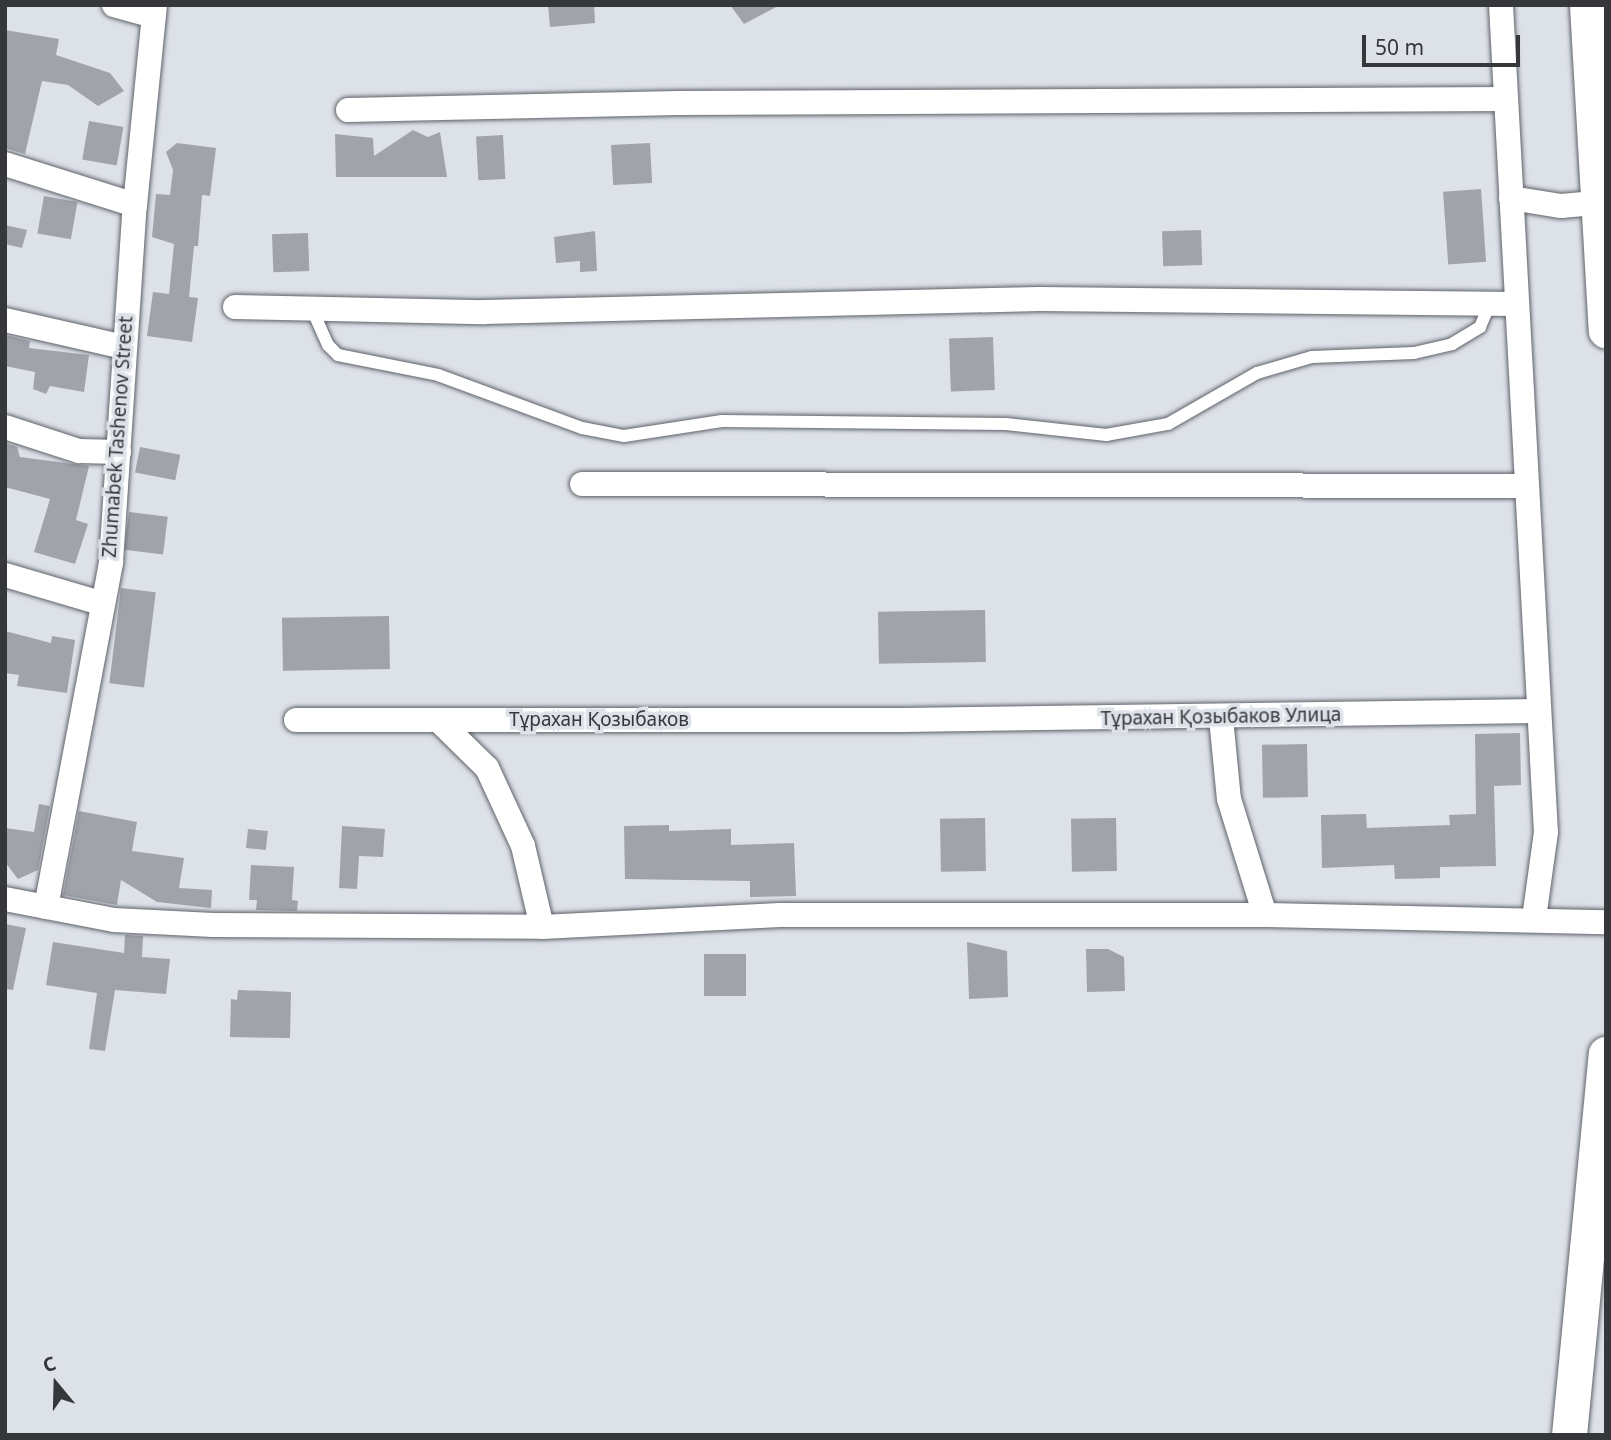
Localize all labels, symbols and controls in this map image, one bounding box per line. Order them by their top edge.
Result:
scale bar [1366,21,1524,65]
text: 50 m [1375,33,1424,61]
street label: Zhumabek Tashenov Street [98,315,138,559]
street label: Тұрахан Қозыбаков Улица [1101,704,1341,730]
street label: Тұрахан Қозыбаков [509,709,689,731]
north arrow [21,1349,91,1419]
text: С [39,1350,59,1378]

